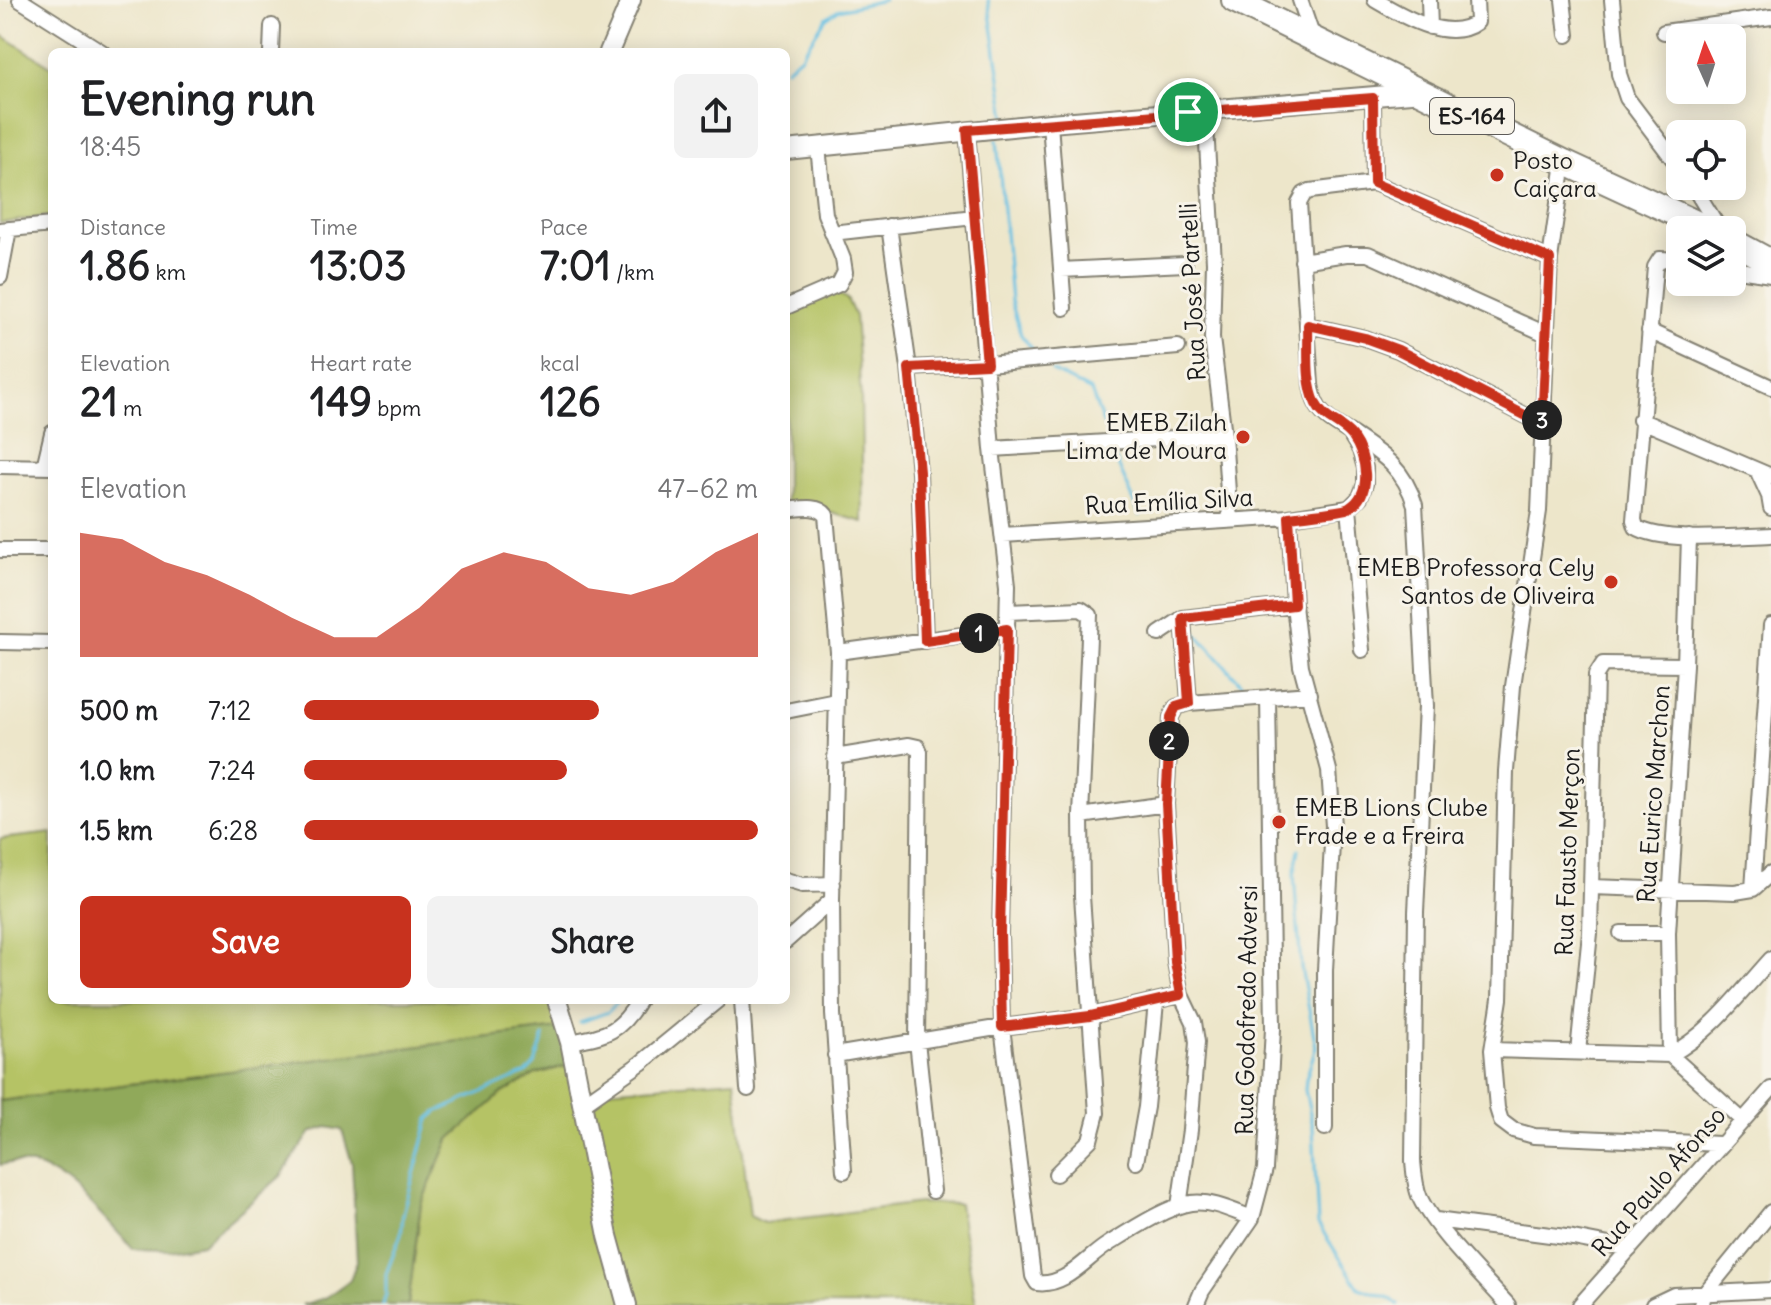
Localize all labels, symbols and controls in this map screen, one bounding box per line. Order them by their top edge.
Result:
north arrow [1666,24,1746,104]
map controls [1666,24,1746,296]
text: Evening run [80,72,315,127]
button: share [674,74,758,158]
pin [1154,78,1222,146]
icon: arrive [1166,90,1210,134]
road number: ES-164 [1430,98,1514,134]
button: locate [1666,120,1746,200]
text: 18:45 [80,130,141,163]
place label: Posto Caiçara [1513,145,1597,203]
marker: Posto Caiçara [1488,166,1506,184]
street label: Rua José Partelli [1172,202,1212,382]
text: Distance [80,213,166,241]
text: Time [310,213,358,241]
text: Pace [540,213,588,241]
button: layers [1666,216,1746,296]
text: 1.86 [80,241,150,291]
text: 13:03 [310,241,407,291]
text: 7:01 [540,241,611,291]
text: km [150,258,186,286]
text: /km [611,258,655,286]
text: Elevation [80,349,170,377]
text: Heart rate [310,349,412,377]
text: kcal [540,349,580,377]
text: 21 [80,377,118,427]
text: 149 [310,377,372,427]
text: 126 [540,377,601,427]
text: m [118,394,142,422]
text: bpm [372,394,421,422]
pin: 3 [1522,400,1562,440]
text: 3 [1536,406,1548,434]
place label: EMEB Zilah Lima de Moura [1065,407,1227,465]
marker: EMEB Zilah Lima de Moura [1234,428,1252,446]
text: Elevation [80,472,187,505]
text: 47–62 m [657,472,758,505]
street label: Rua Emília Silva [1084,482,1254,520]
place label: EMEB Professora Cely Santos de Oliveira [1357,552,1595,610]
marker: EMEB Professora Cely Santos de Oliveira [1602,573,1620,591]
pin: 1 [959,613,999,653]
text: 1 [975,619,983,647]
street label: Rua Eurico Marchon [1630,684,1676,904]
text: 500 m [80,694,158,727]
text: 7:12 [208,694,251,727]
pin: 2 [1149,721,1189,761]
text: 2 [1163,727,1175,755]
street label: Rua Fausto Merçon [1548,747,1586,956]
text: 1.0 km [80,754,155,787]
text: 7:24 [208,754,255,787]
place label: EMEB Lions Clube Frade e a Freira [1295,792,1488,850]
marker: EMEB Lions Clube Frade e a Freira [1270,813,1288,831]
text: 1.5 km [80,814,153,847]
text: 6:28 [208,814,258,847]
street label: Rua Godofredo Adversi [1229,885,1263,1135]
button: Save [80,896,411,988]
button: Share [427,896,758,988]
street label: Rua Paulo Afonso [1585,1100,1732,1263]

